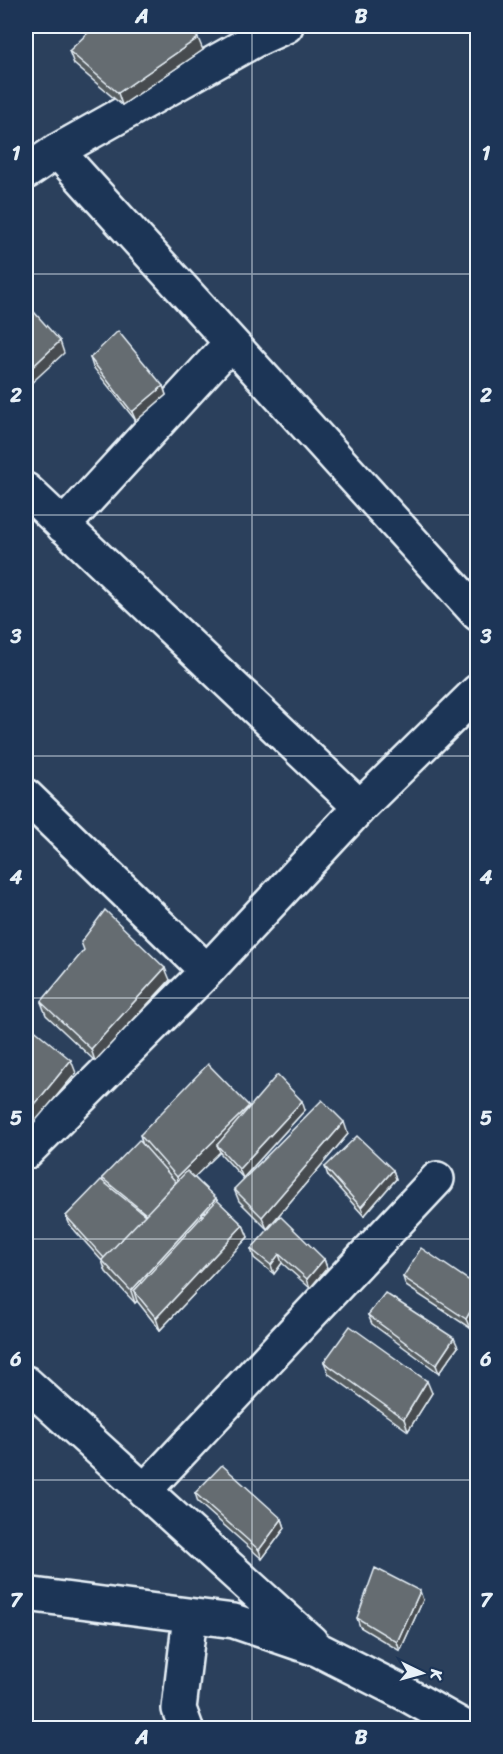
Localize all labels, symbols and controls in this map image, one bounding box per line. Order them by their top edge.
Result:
text: A [134,0,149,34]
text: B [355,0,368,34]
text: 1 [12,136,21,171]
text: 1 [482,136,491,171]
text: 2 [9,378,22,413]
text: 2 [479,378,492,413]
text: 3 [10,619,22,654]
text: 3 [480,619,492,654]
text: 4 [9,860,23,895]
text: 4 [479,860,493,895]
text: 5 [10,1101,22,1136]
text: 5 [480,1101,492,1136]
text: 6 [9,1342,22,1377]
text: 6 [479,1342,492,1377]
text: 7 [10,1583,23,1618]
text: 7 [480,1583,493,1618]
north arrow [392,1643,452,1703]
text: K [421,1667,451,1682]
text: A [134,1720,149,1754]
text: B [355,1720,368,1754]

